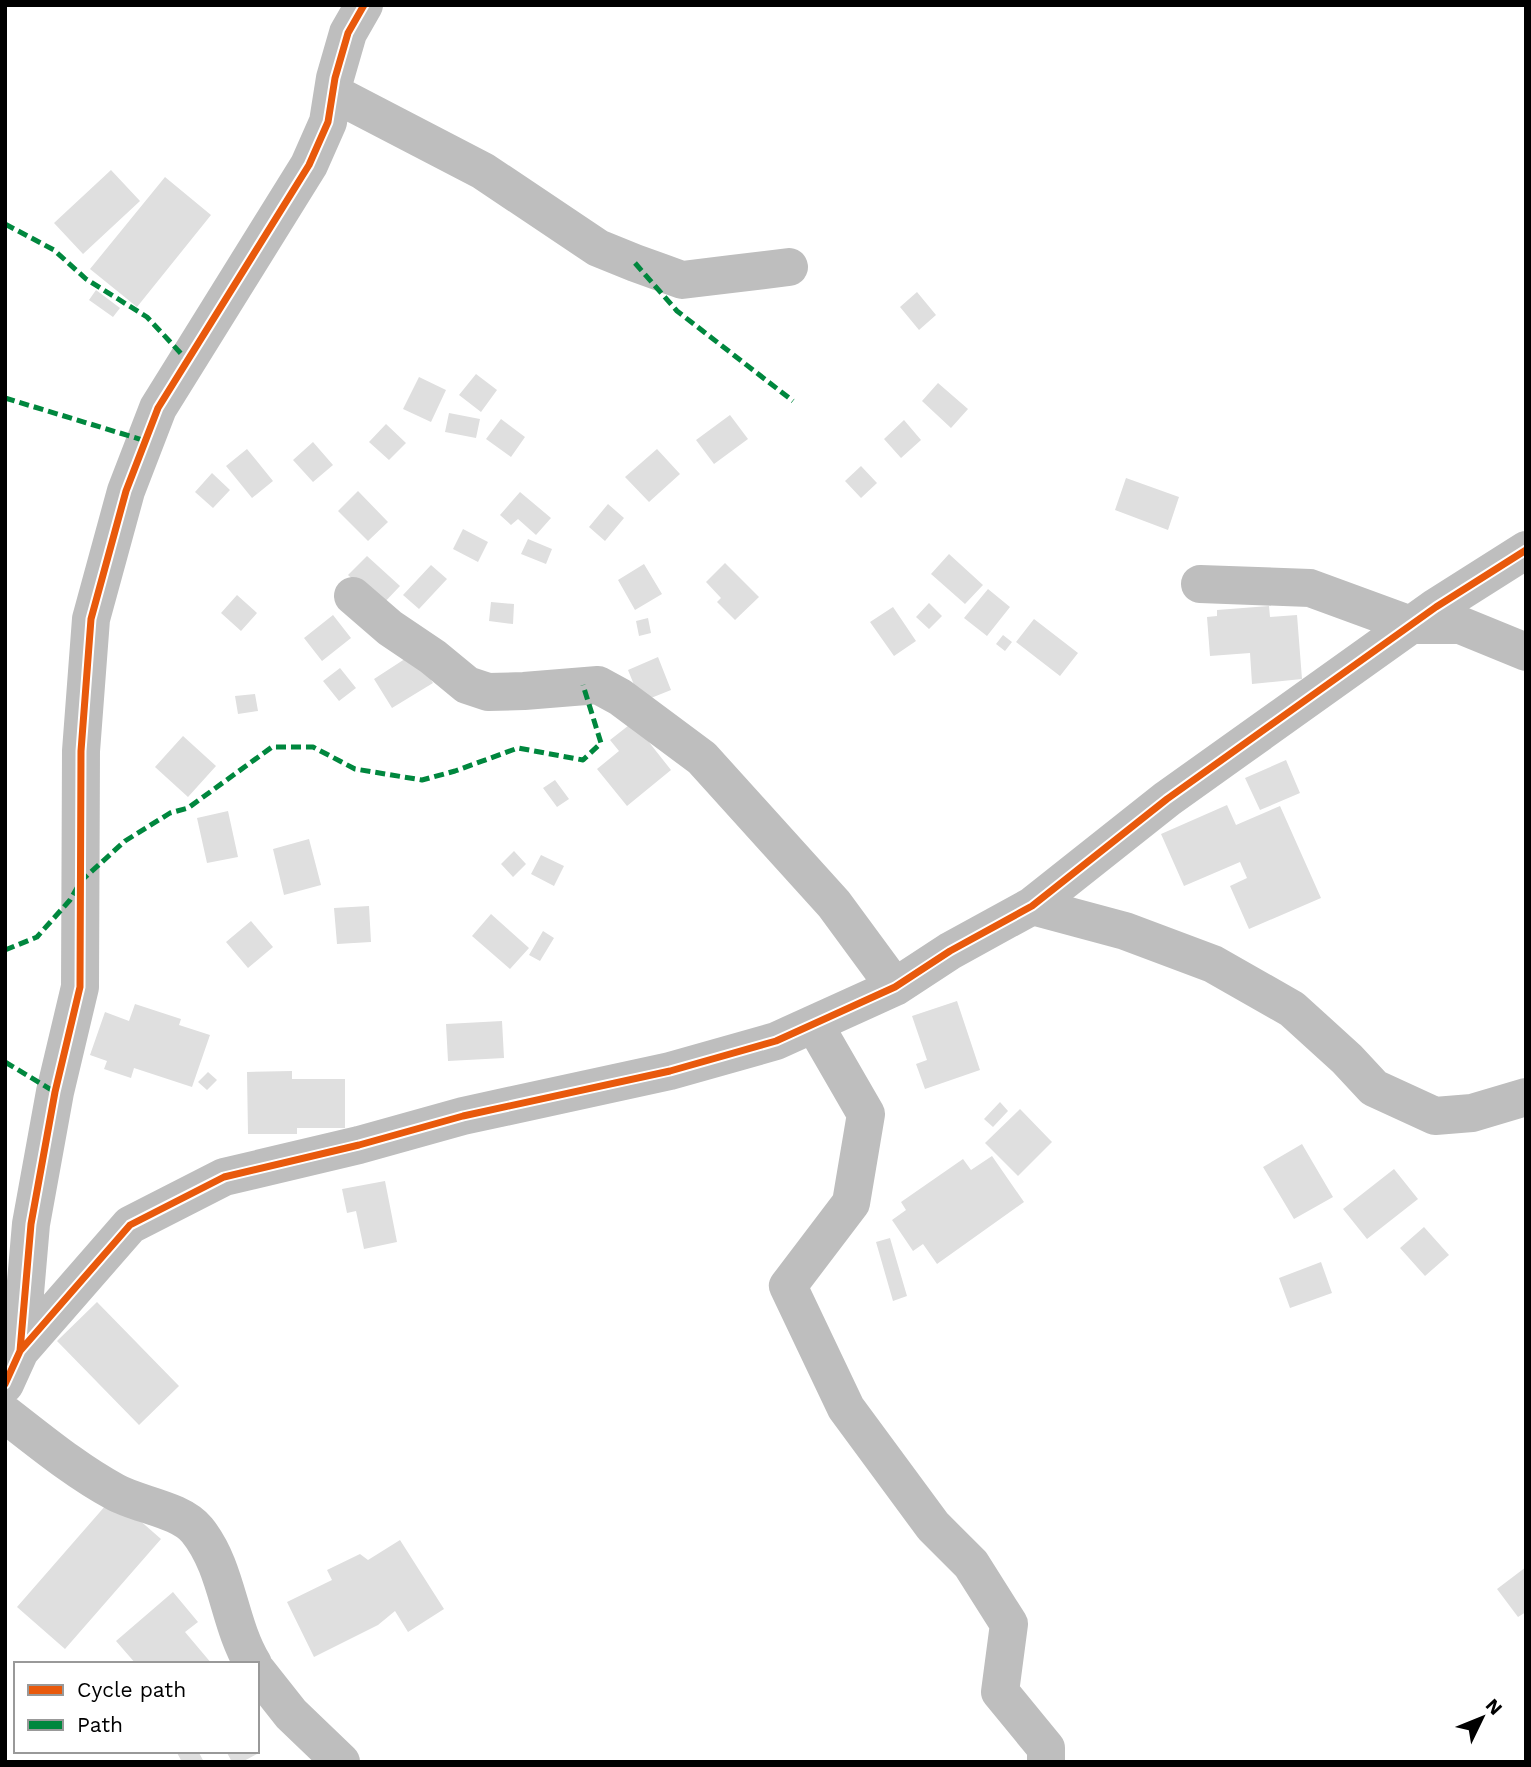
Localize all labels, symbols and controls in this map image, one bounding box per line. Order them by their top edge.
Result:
legend [14,1662,259,1753]
text: Cycle path [77,1677,186,1702]
north arrow [1447,1683,1517,1753]
text: N [1481,1694,1507,1720]
text: Path [77,1712,123,1737]

